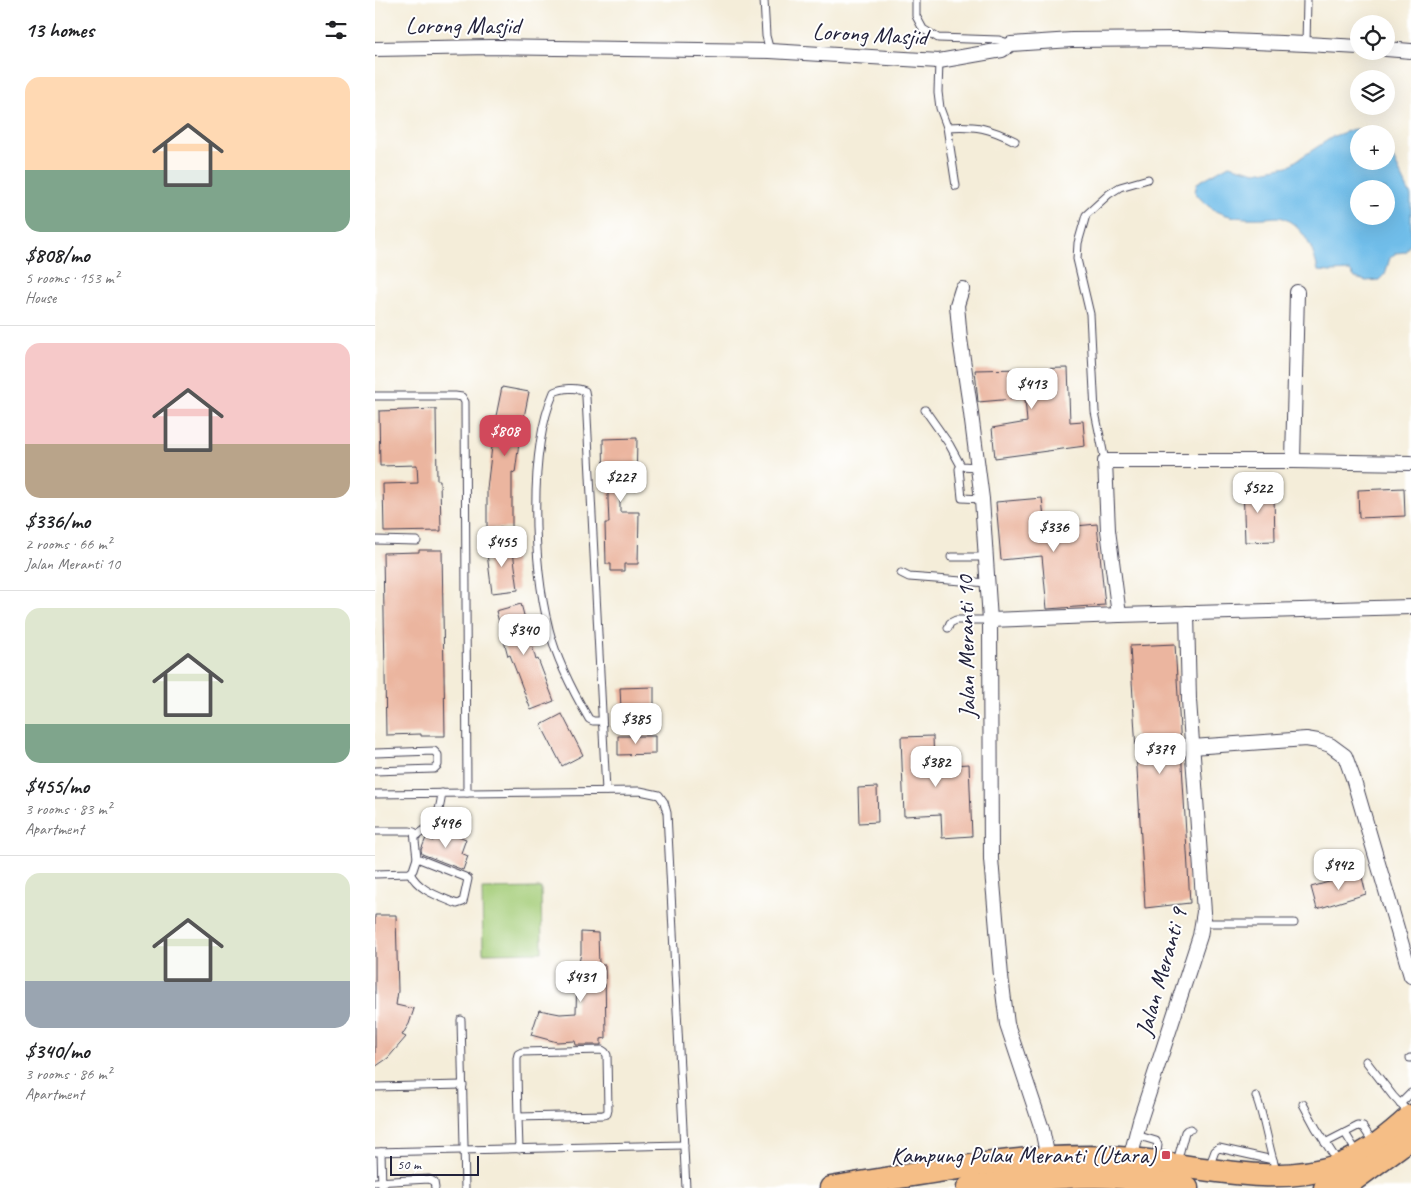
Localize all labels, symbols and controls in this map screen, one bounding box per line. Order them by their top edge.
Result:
street label: Lorong Masjid [405,10,524,40]
map controls [1350,15,1395,225]
button: locate [1350,15,1395,60]
icon: filters [322,16,350,44]
street label: Lorong Masjid [812,16,932,52]
text: 13 homes [25,17,94,43]
button: layers [1350,70,1395,115]
icon: home [143,110,233,200]
button: + [1350,125,1395,170]
button: − [1350,180,1395,225]
text: $808/mo [25,242,90,268]
text: 5 rooms · 153 m² [25,268,119,288]
text: House [25,288,56,308]
pin: $413 [1002,368,1062,410]
text: $413 [1018,374,1046,394]
icon: home [143,375,233,465]
pin: $808 [475,414,535,457]
text: $808 [491,421,519,441]
pin: $227 [591,460,651,503]
text: $227 [607,467,635,487]
pin: $522 [1228,472,1288,514]
text: $522 [1244,478,1272,498]
text: $336/mo [25,508,90,534]
pin: $336 [1024,510,1084,553]
text: $336 [1039,517,1069,537]
pin: $455 [472,526,532,568]
text: $455 [488,532,516,552]
text: 2 rooms · 66 m² [25,534,111,554]
text: Jalan Meranti 10 [25,554,120,574]
street label: Jalan Meranti 10 [950,573,982,720]
pin: $340 [494,614,554,656]
text: $340 [510,620,538,640]
icon: home [143,640,233,730]
pin: $385 [606,702,666,745]
text: $385 [622,709,650,729]
pin: $379 [1130,732,1190,775]
text: $379 [1146,739,1174,759]
pin: $382 [906,746,966,788]
text: $382 [922,752,950,772]
text: $455/mo [25,773,89,799]
text: 3 rooms · 83 m² [25,799,111,819]
pin: $496 [416,806,476,849]
text: $496 [432,813,460,833]
text: Apartment [25,819,84,839]
pin: $942 [1309,848,1369,891]
text: $942 [1325,855,1353,875]
street label: Jalan Meranti 9 [1128,902,1194,1041]
icon: home [143,905,233,995]
pin: $431 [551,960,611,1003]
text: $431 [567,967,595,987]
text: $340/mo [25,1038,90,1064]
text: 3 rooms · 86 m² [25,1064,111,1084]
text: Apartment [25,1084,84,1104]
place label: Kampung Pulau Meranti (Utara) [891,1140,1157,1170]
marker: Kampung Pulau Meranti (Utara) [1160,1149,1172,1161]
scale bar [390,1153,479,1176]
text: 50 m [397,1156,421,1173]

